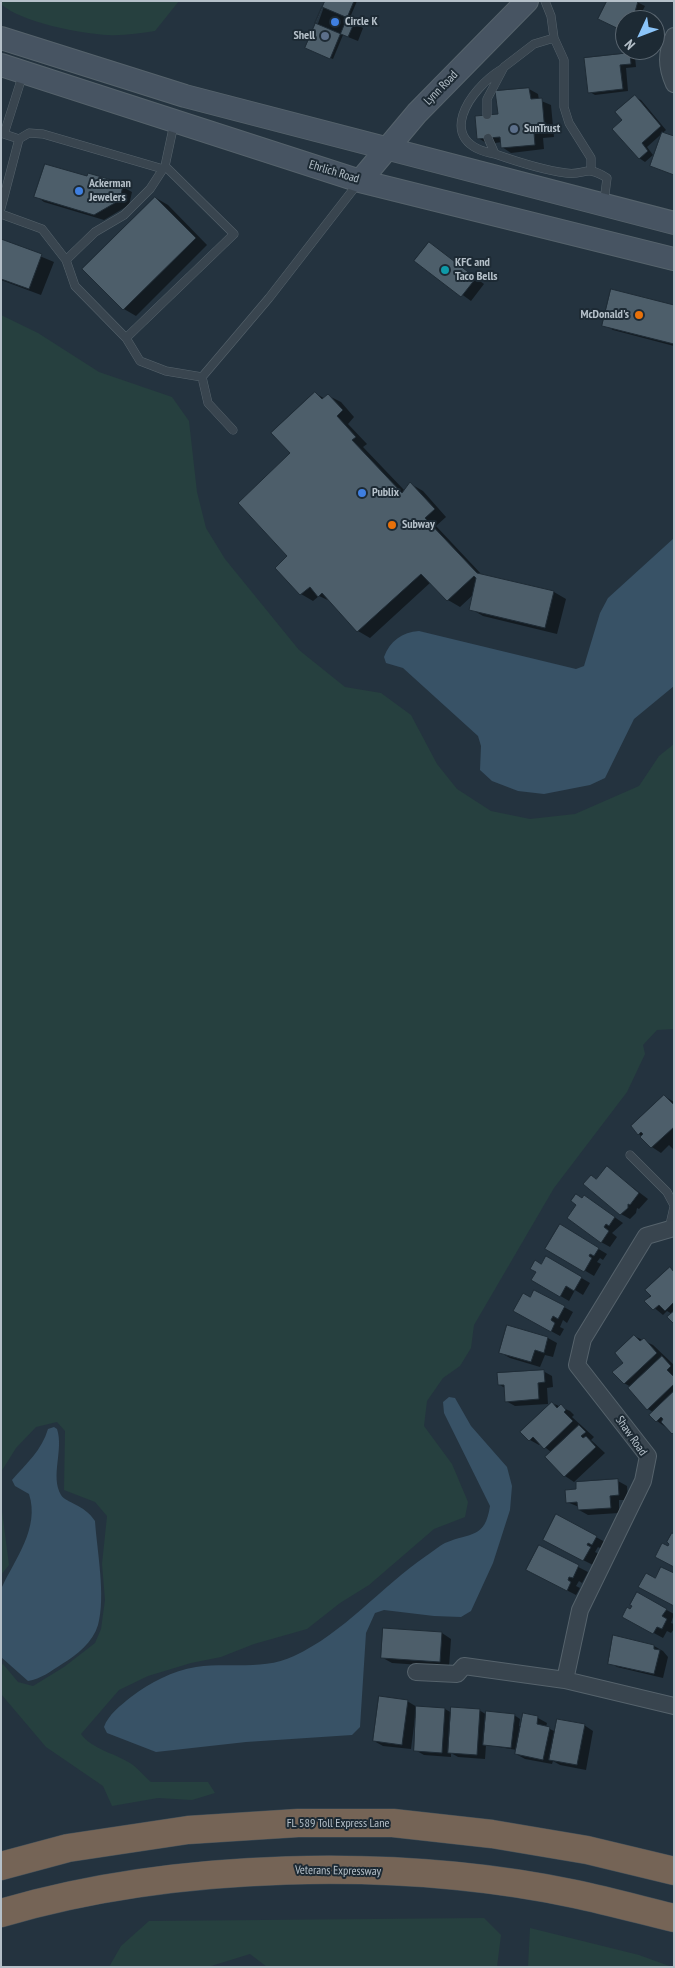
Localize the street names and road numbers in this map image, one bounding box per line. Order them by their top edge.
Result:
street label: Lynn Road [421,68,461,108]
street label: Ehrlich Road [307,158,361,186]
street label: Shaw Road [612,1413,650,1459]
street label: FL 589 Toll Express Lane [287,1817,389,1831]
street label: Veterans Expressway [295,1863,381,1879]

